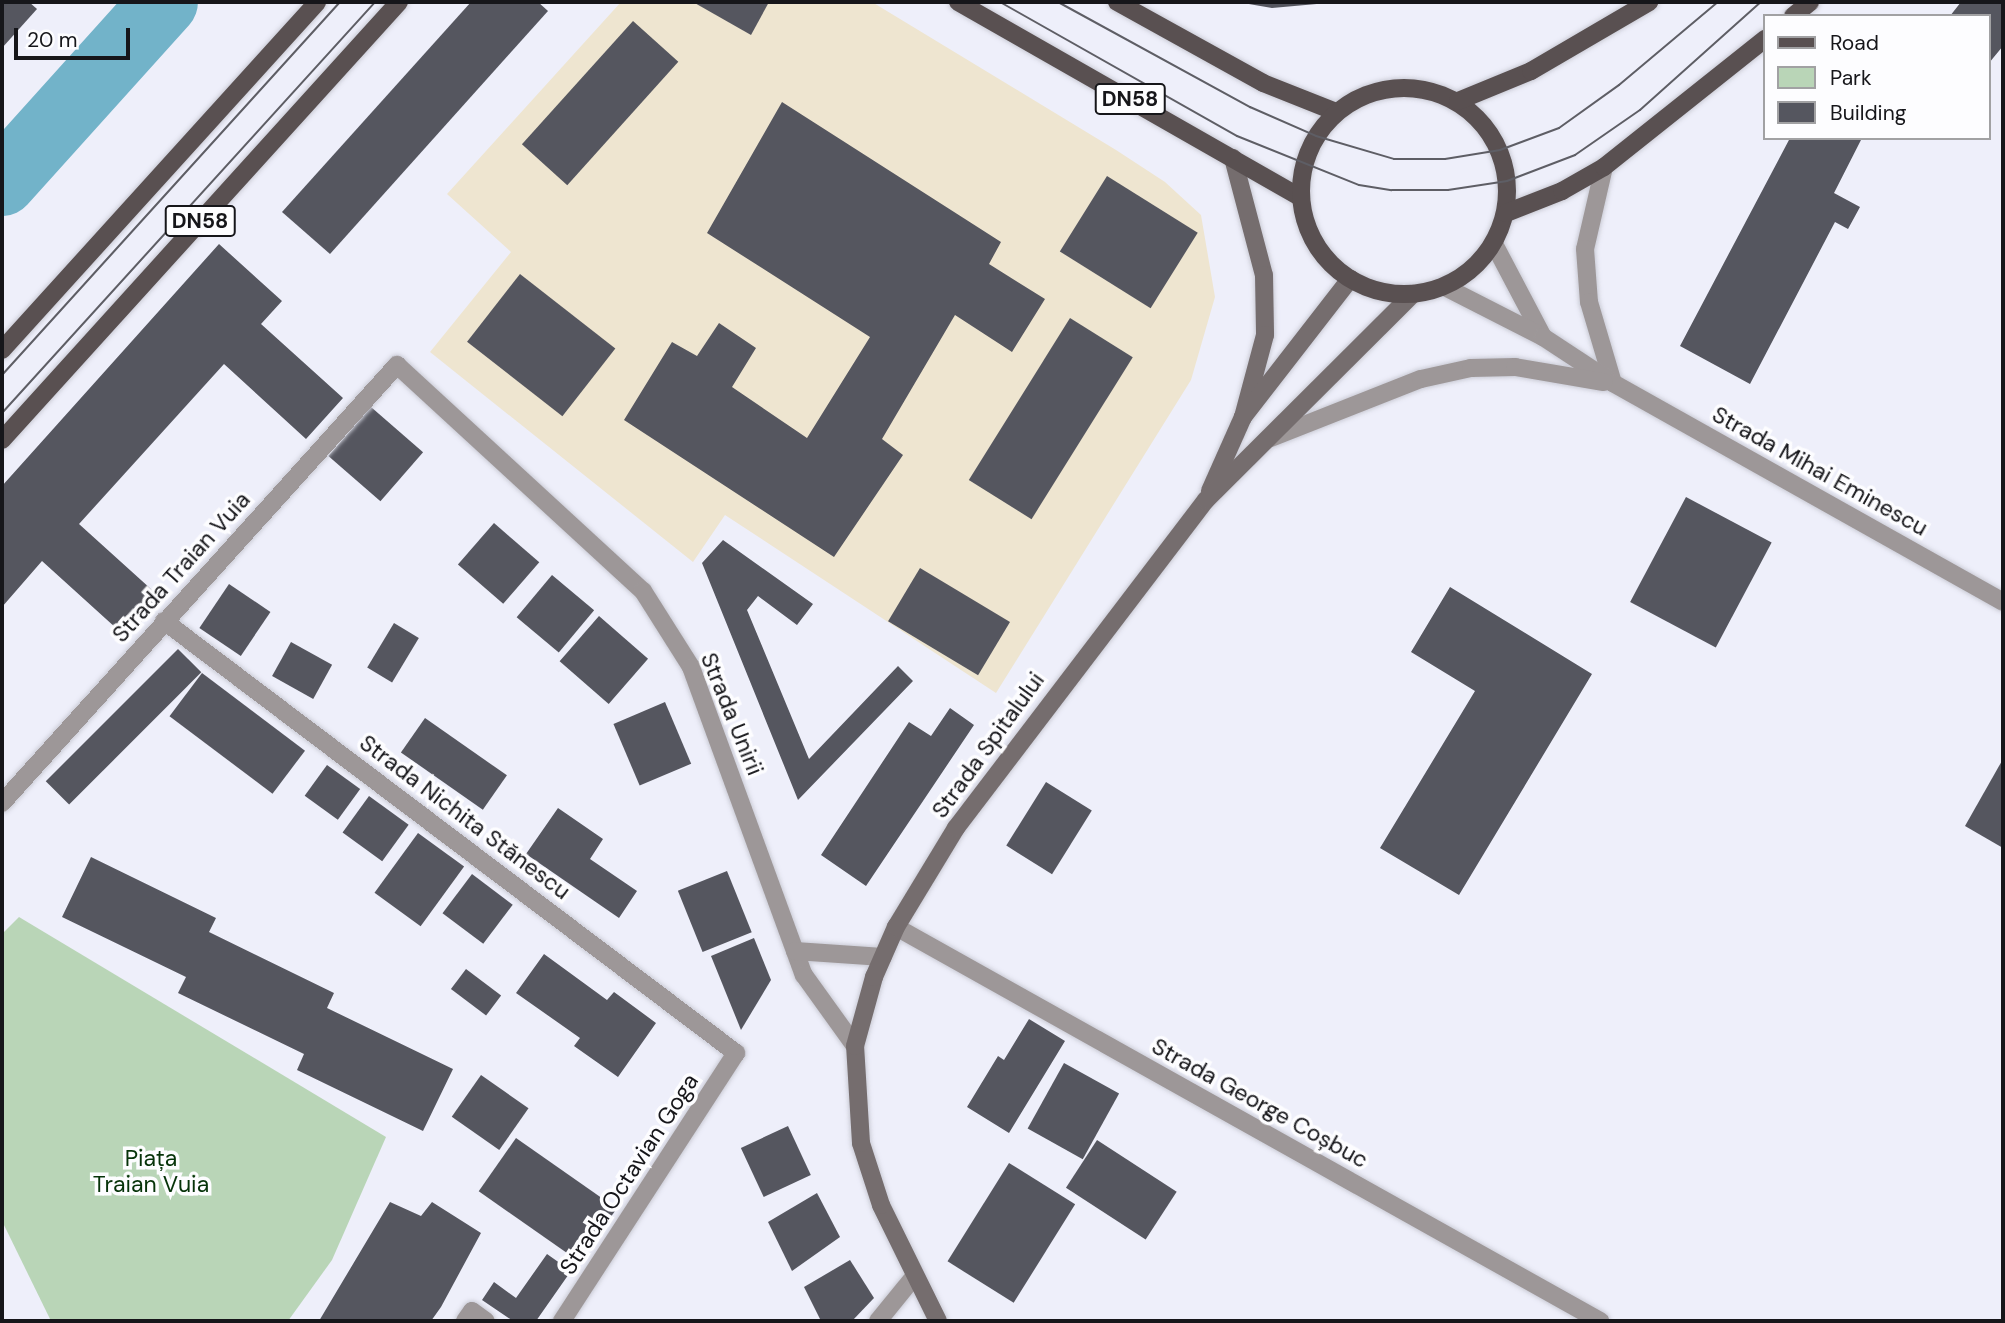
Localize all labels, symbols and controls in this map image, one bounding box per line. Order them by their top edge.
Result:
scale bar [18,14,133,58]
legend [1764,14,1991,140]
text: 20 m [27,26,78,54]
text: Road [1830,29,1879,57]
text: Park [1830,64,1871,92]
road number: DN58 [1093,82,1167,116]
text: Building [1830,99,1906,127]
road number: DN58 [163,204,237,238]
street label: Strada Mihai Eminescu [1708,400,1932,542]
street label: Strada Traian Vuia [106,486,256,648]
street label: Strada Unirii [695,649,769,779]
street label: Strada Spitalului [926,667,1050,823]
street label: Strada Nichita Stănescu [354,729,576,905]
street label: Strada George Coșbuc [1147,1032,1373,1174]
street label: Strada Octavian Goga [554,1069,704,1279]
park label: Piața Traian Vuia [93,1144,209,1198]

